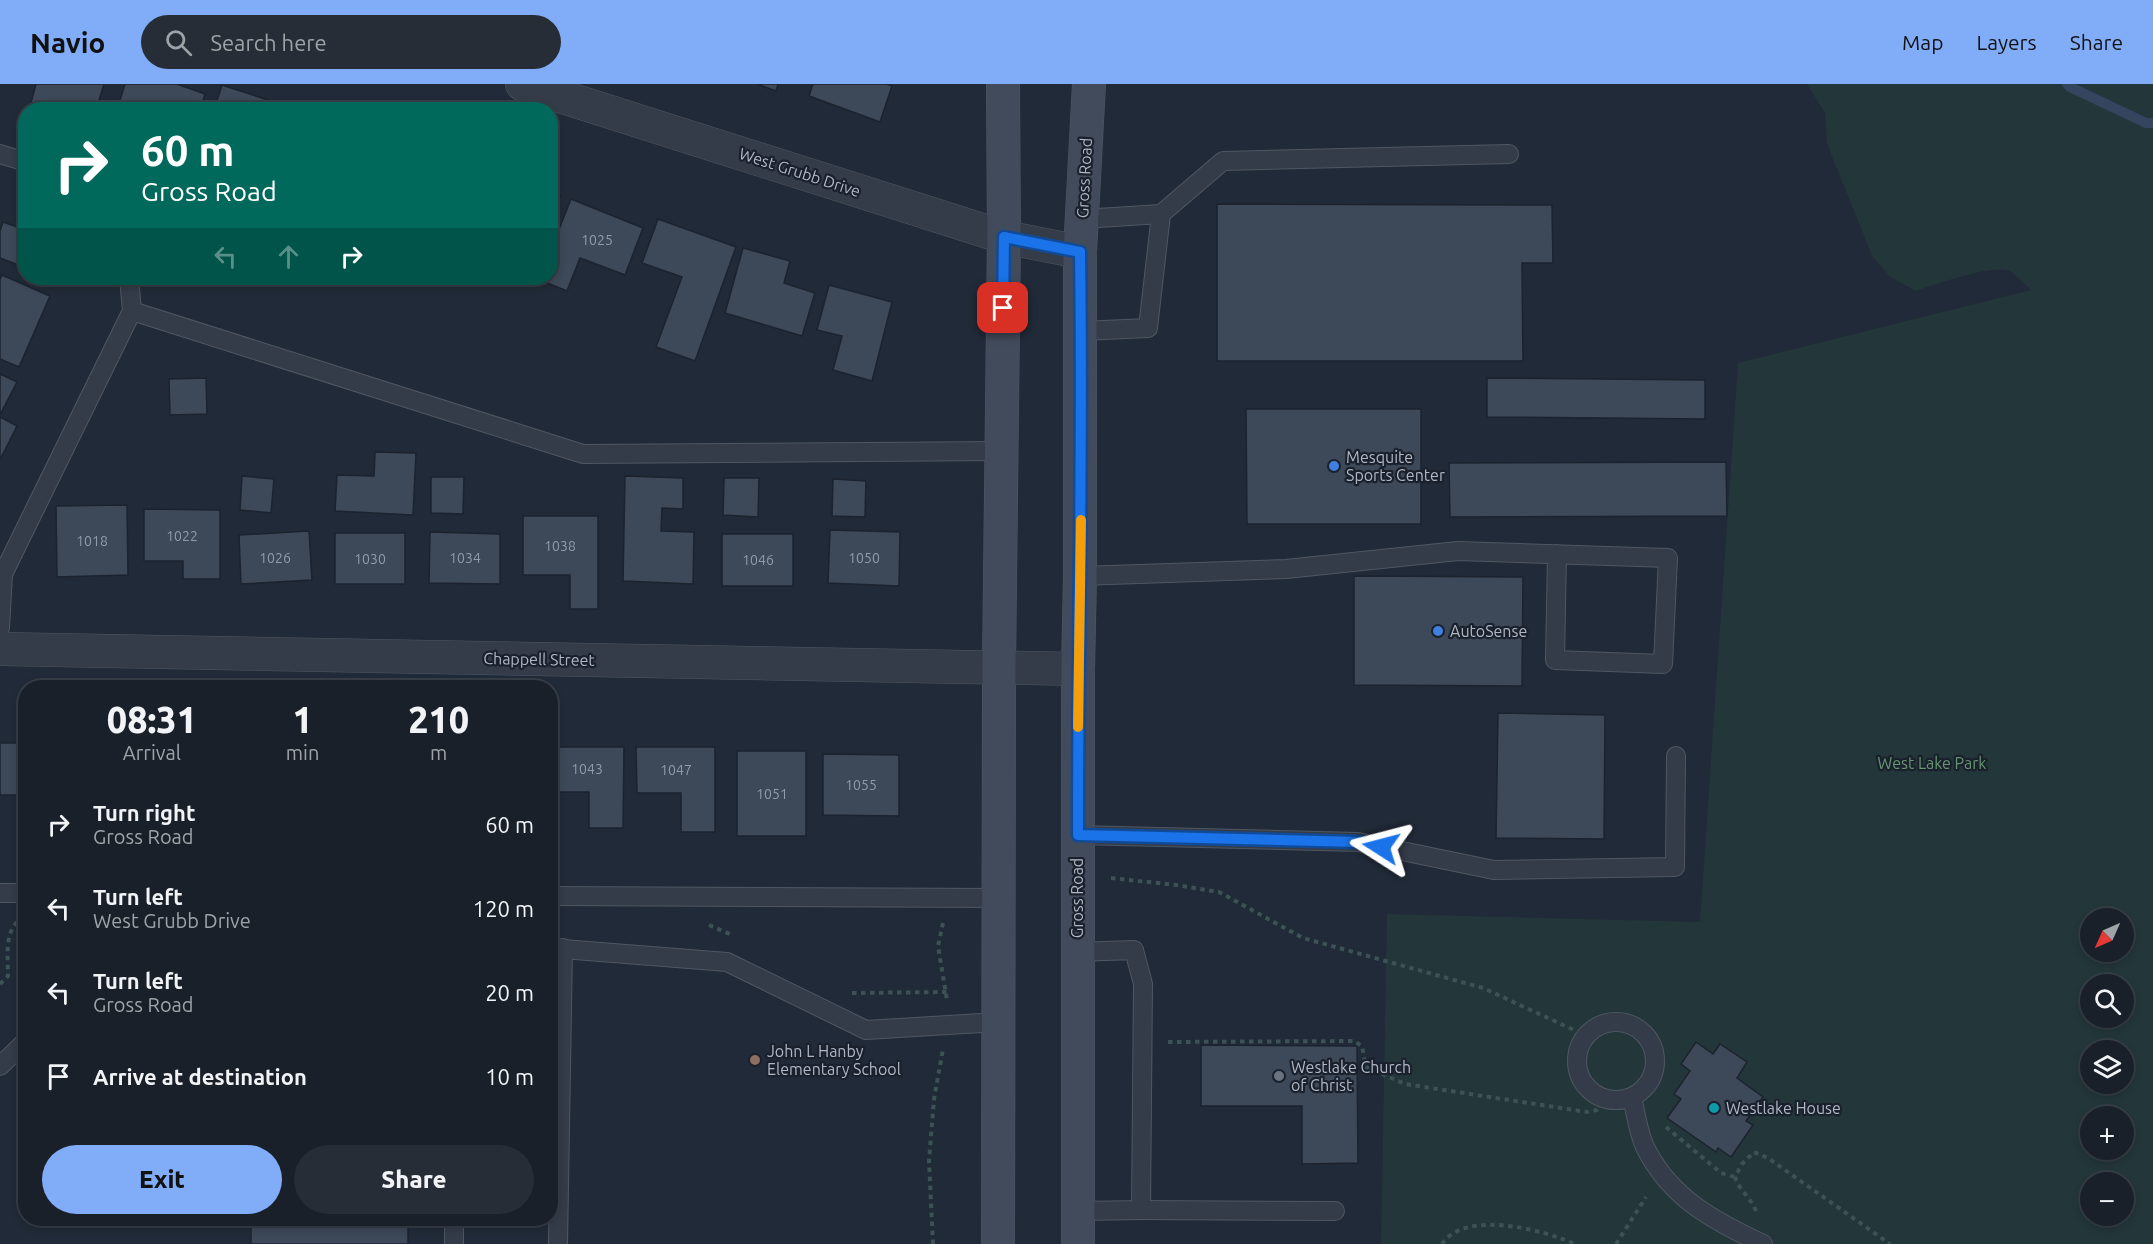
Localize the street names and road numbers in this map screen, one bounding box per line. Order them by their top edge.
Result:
street label: Gross Road [1073,137,1095,219]
street label: West Grubb Drive [737,144,863,200]
street label: Chappell Street [483,649,596,669]
street label: Gross Road [1068,858,1086,938]

